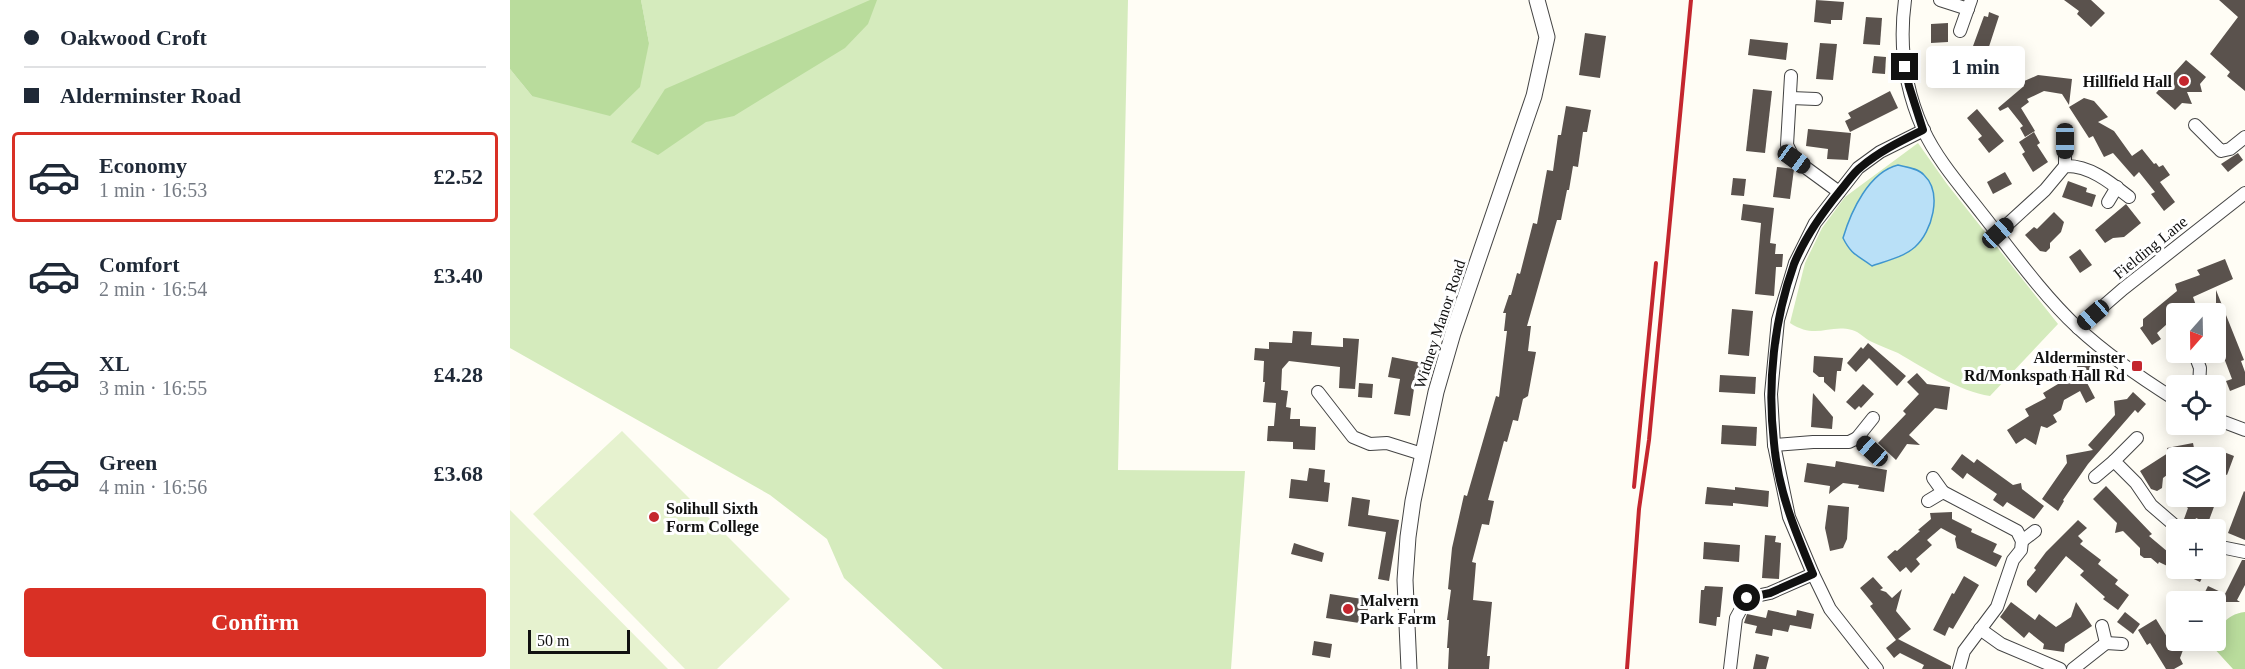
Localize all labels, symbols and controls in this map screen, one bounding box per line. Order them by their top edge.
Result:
text: Oakwood Croft [60,25,207,50]
callout: 1 min [1926,46,2025,88]
route end [1891,53,1918,80]
text: 1 min [1951,56,2000,78]
place label: Hillfield Hall [2083,73,2173,90]
marker: Hillfield Hall [2177,74,2191,88]
text: Alderminster Road [60,83,241,108]
car [2056,123,2074,159]
car [1774,141,1814,177]
icon: car [27,150,81,204]
text: Economy [99,153,187,178]
text: £2.52 [434,164,483,189]
text: 1 min · 16:53 [99,179,207,201]
street label: Fielding Lane [2110,213,2191,283]
car [1979,214,2017,252]
icon: car [27,249,81,303]
text: Comfort [99,252,180,277]
street label: Widney Manor Road [1411,258,1469,391]
text: £3.40 [434,263,483,288]
text: 2 min · 16:54 [99,278,207,300]
car [2074,296,2112,334]
north arrow [2166,303,2226,363]
map controls [2166,303,2226,651]
icon: car [27,348,81,402]
place label: Alderminster Rd/Monkspath Hall Rd [1964,349,2125,385]
text: XL [99,351,130,376]
marker: Alderminster Rd/Monkspath Hall Rd [2130,359,2144,373]
text: £4.28 [434,362,483,387]
button: locate [2166,375,2226,435]
text: 3 min · 16:55 [99,377,207,399]
car [1853,432,1891,470]
icon: car [27,447,81,501]
button: layers [2166,447,2226,507]
text: Green [99,450,157,475]
text: £3.68 [434,461,483,486]
text: 4 min · 16:56 [99,476,207,498]
place label: Solihull Sixth Form College [666,500,759,536]
marker: Solihull Sixth Form College [647,510,661,524]
button: + [2166,519,2226,579]
route start [1733,584,1760,611]
button: Confirm [24,588,486,657]
button: − [2166,591,2226,651]
place label: Malvern Park Farm [1360,592,1437,627]
marker: Malvern Park Farm [1341,602,1355,616]
scale bar [528,627,630,654]
text: 50 m [537,632,569,649]

